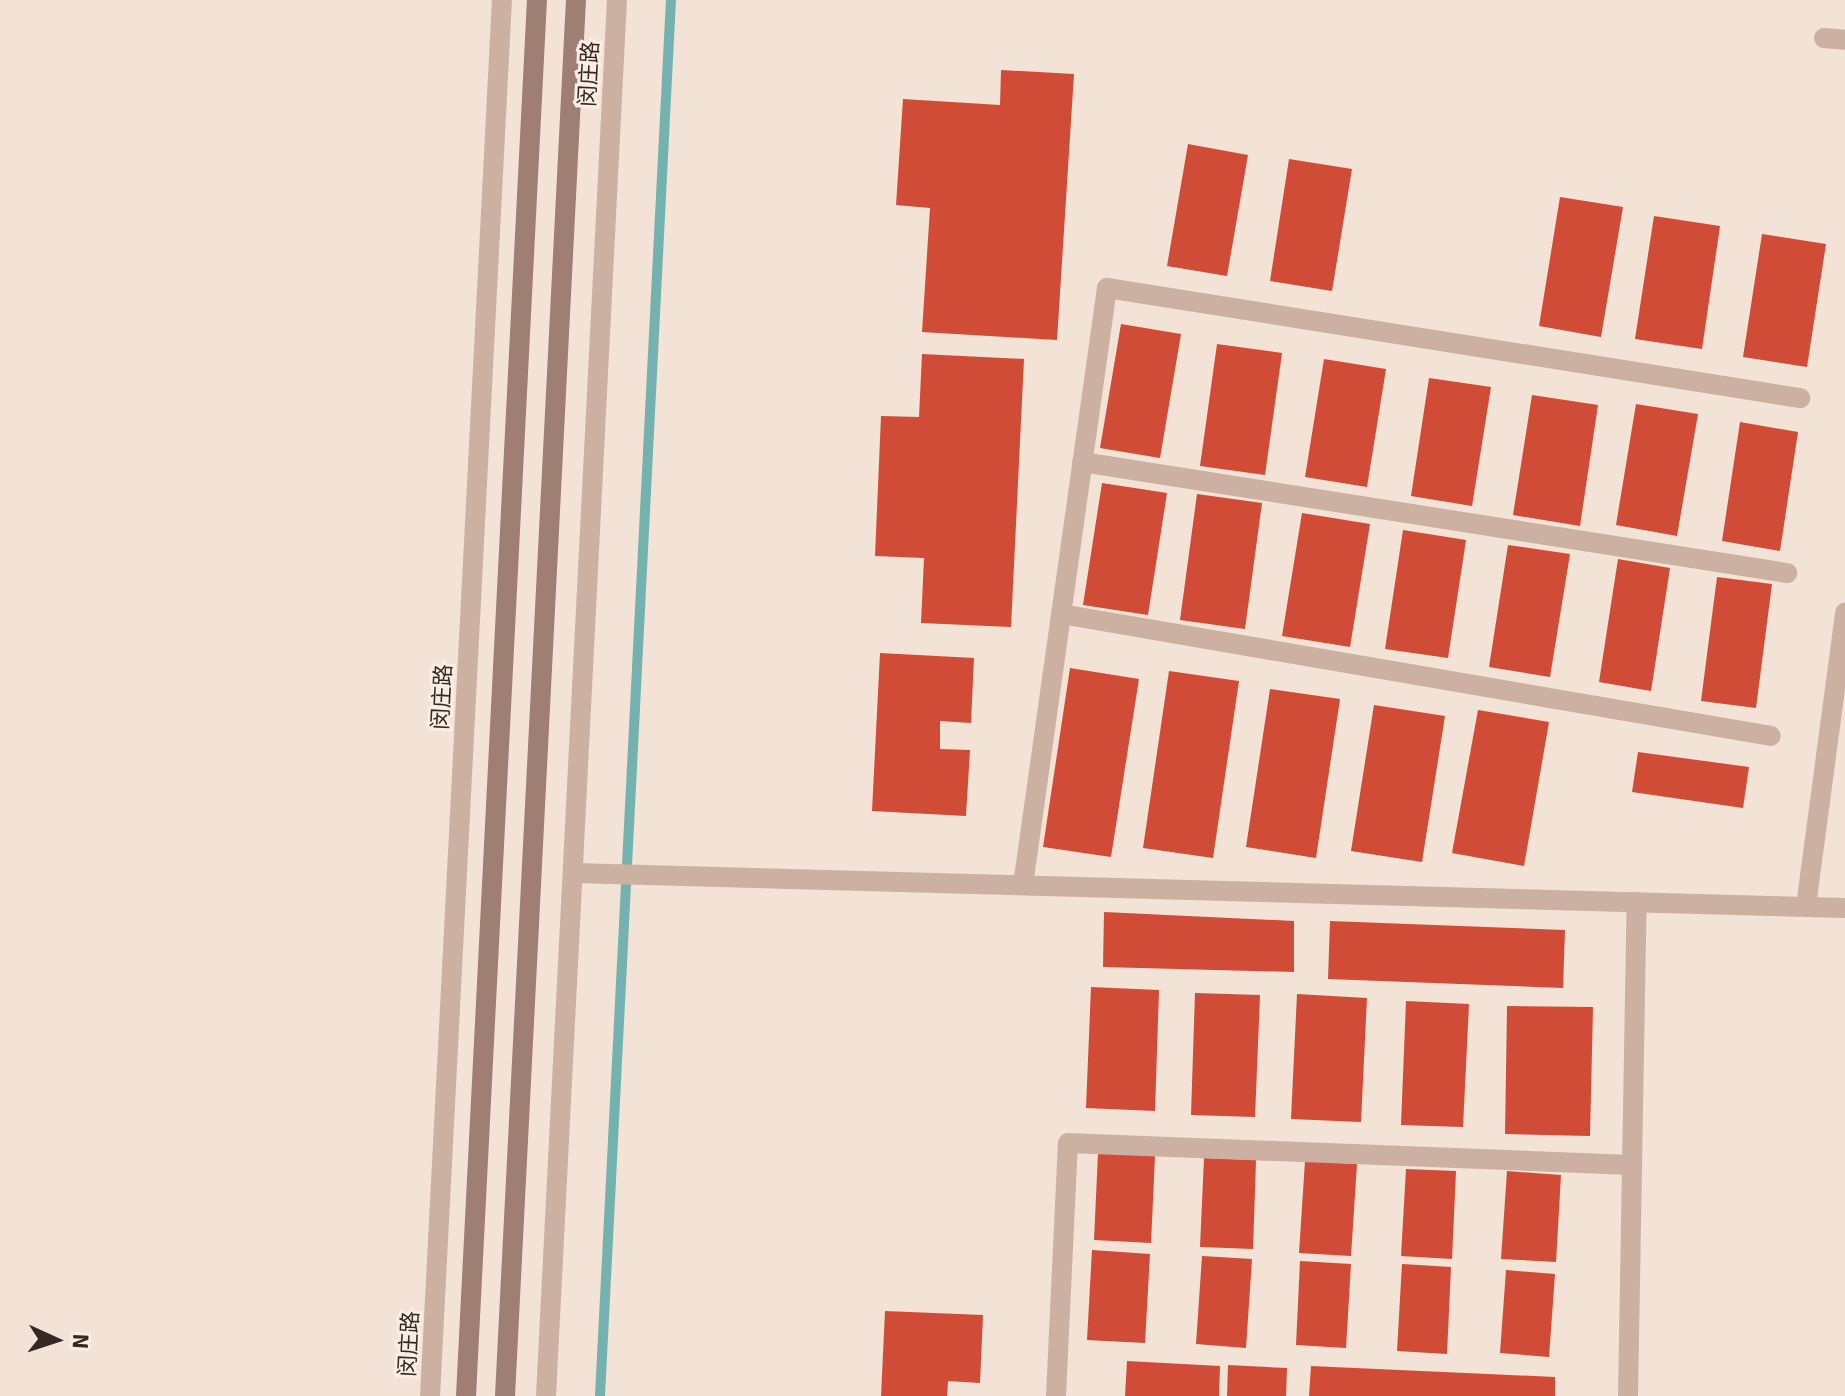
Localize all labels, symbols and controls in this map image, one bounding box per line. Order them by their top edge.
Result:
street label: 闵庄路 [574,40,604,108]
street label: 闵庄路 [427,663,457,731]
north arrow [16,1300,96,1380]
street label: 闵庄路 [394,1310,424,1378]
text: N [67,1333,94,1350]

